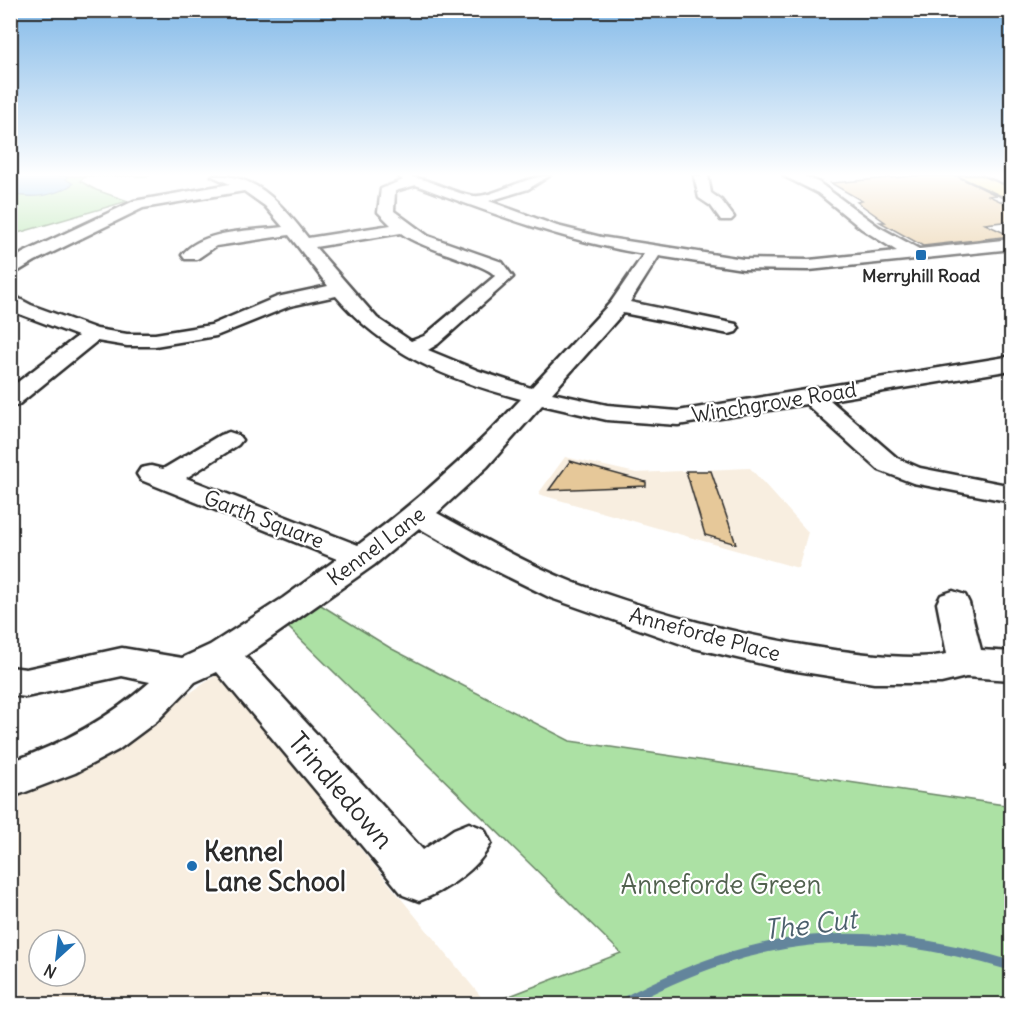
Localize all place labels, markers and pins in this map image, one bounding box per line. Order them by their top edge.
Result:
marker: Merryhill Road [914,248,928,262]
place label: Merryhill Road [862,264,980,287]
place label: Kennel Lane School [204,835,346,898]
marker: Kennel Lane School [185,859,199,873]

